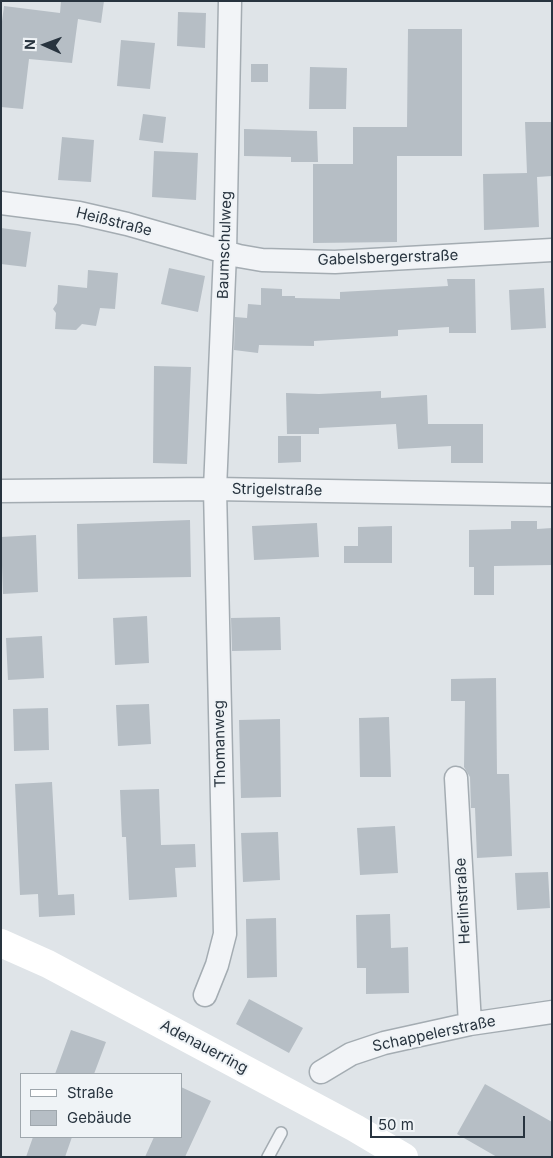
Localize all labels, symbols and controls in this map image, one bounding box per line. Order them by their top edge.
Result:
north arrow [20,20,70,70]
text: N [21,39,38,50]
street label: Baumschulweg [214,191,236,299]
street label: Heißstraße [74,204,154,240]
street label: Gabelsbergerstraße [317,247,459,269]
street label: Strigelstraße [232,480,322,500]
street label: Thomanweg [210,700,230,788]
street label: Herlinstraße [452,857,474,945]
street label: Schappelerstraße [371,1012,497,1056]
street label: Adenauerring [157,1016,251,1078]
legend [20,1073,182,1138]
text: Straße [67,1083,114,1102]
scale bar [373,1106,528,1138]
text: Gebäude [67,1108,132,1127]
text: 50 m [378,1115,414,1134]

